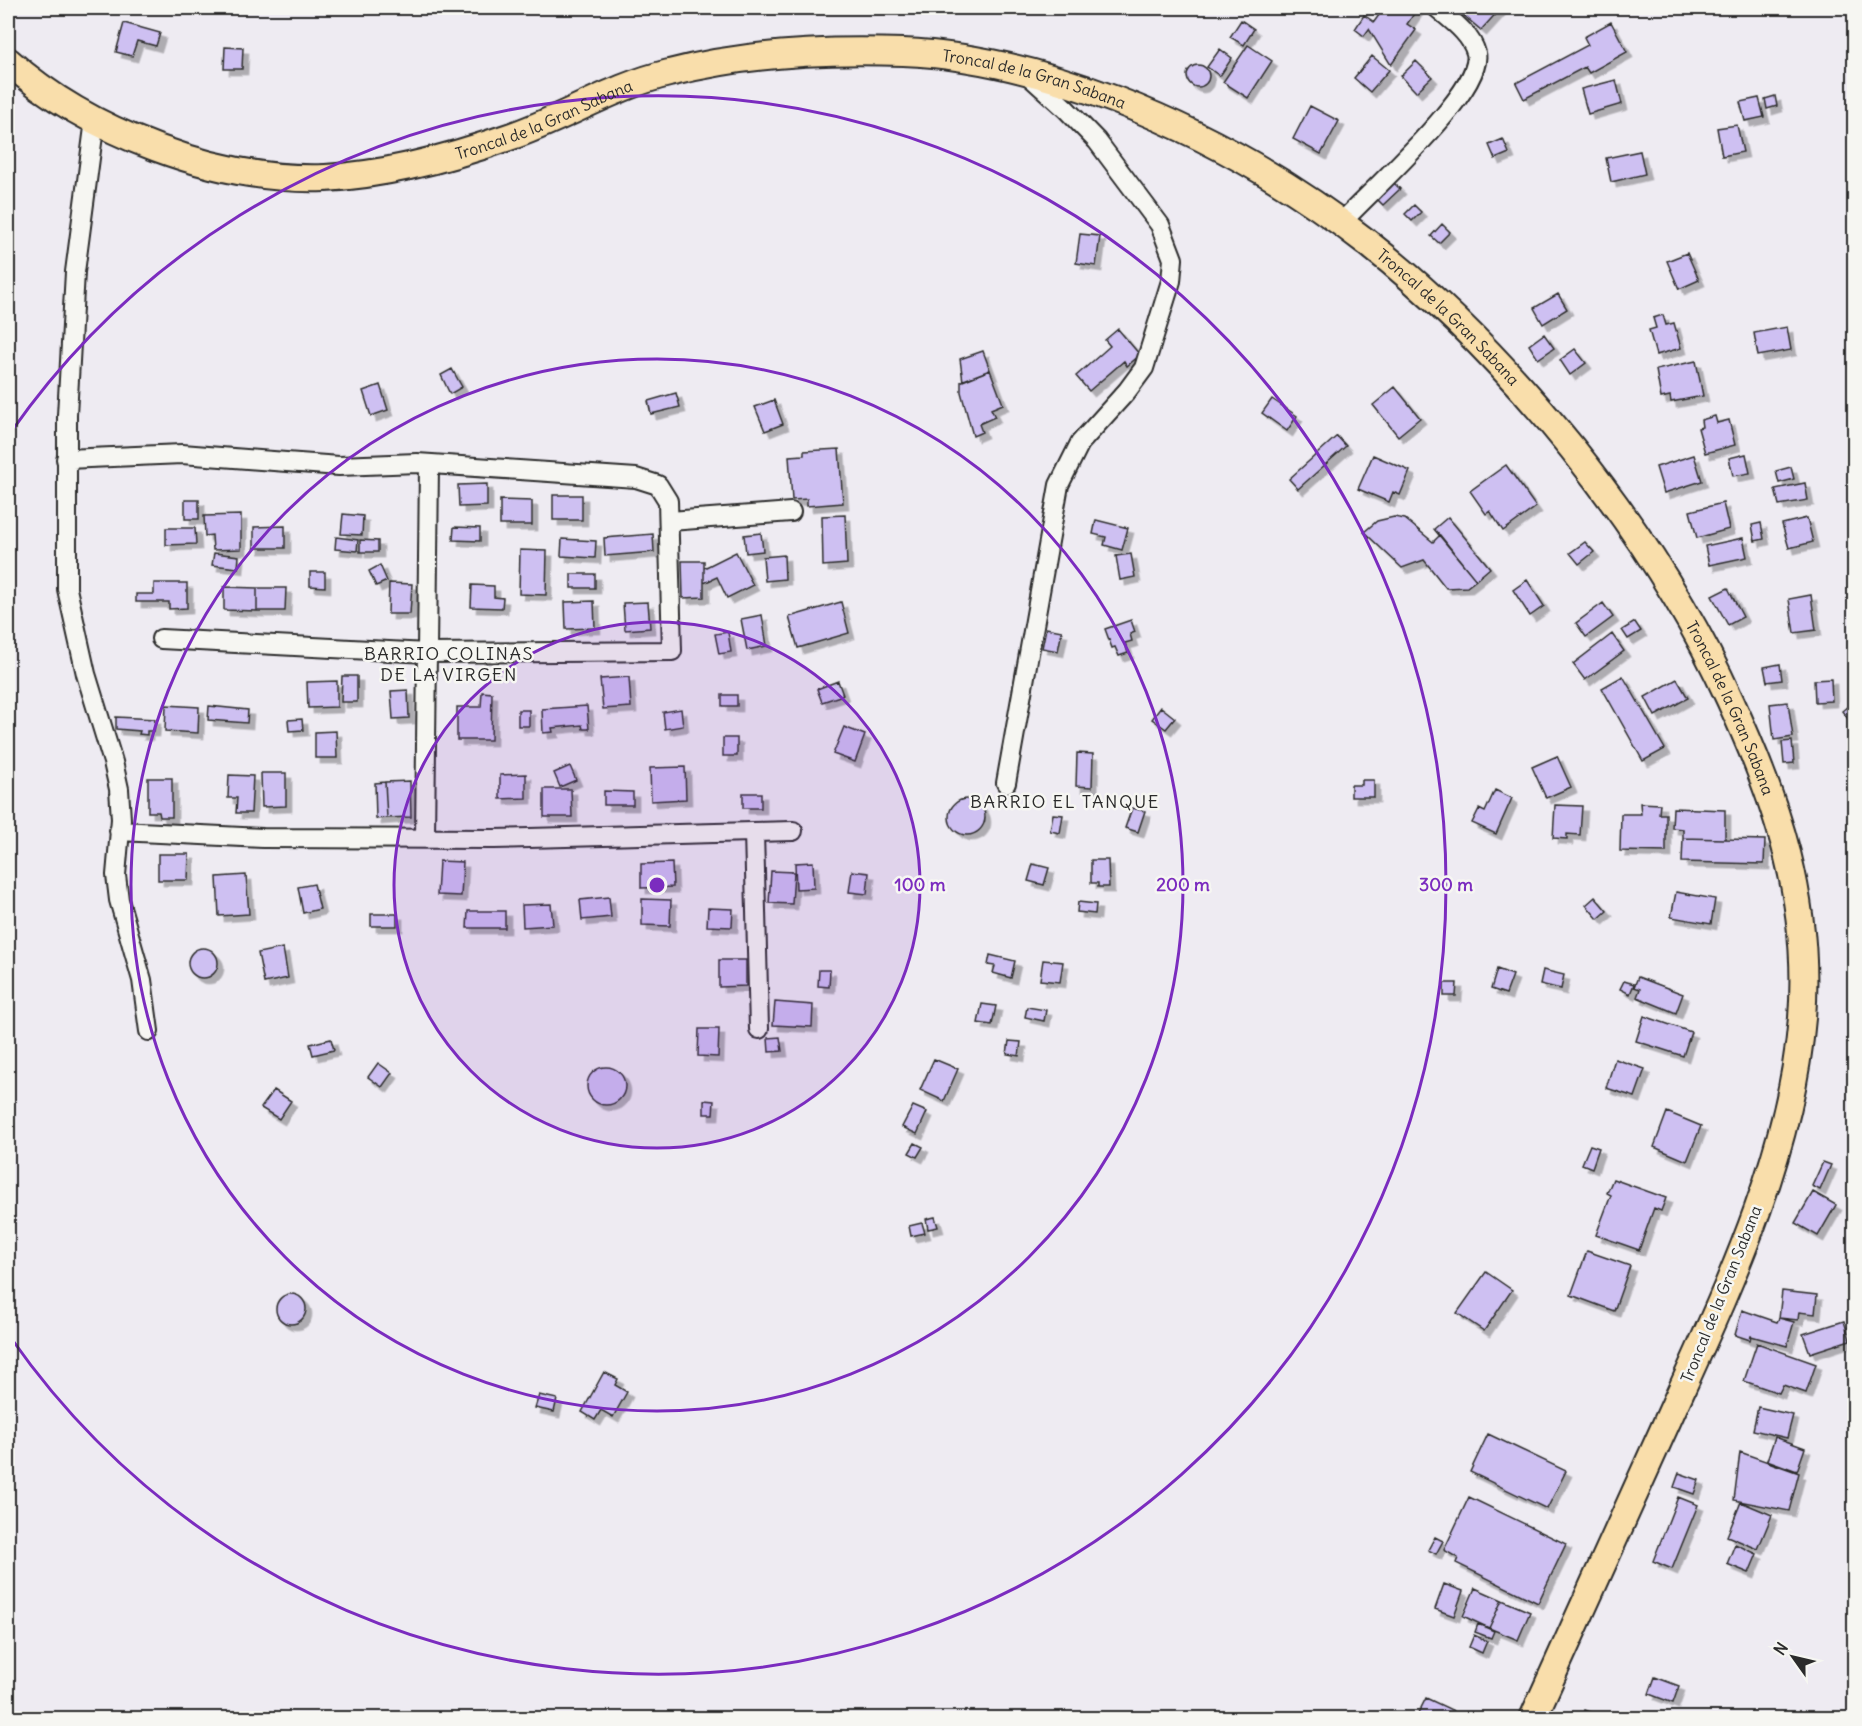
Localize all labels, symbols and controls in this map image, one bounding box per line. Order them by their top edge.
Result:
street label: Troncal de la Gran Sabana [941,45,1129,113]
street label: Troncal de la Gran Sabana [453,75,635,164]
street label: Troncal de la Gran Sabana [1373,244,1524,389]
street label: Troncal de la Gran Sabana [1682,617,1778,798]
district label: BARRIO COLINAS DE LA VIRGEN [364,642,534,686]
district label: BARRIO EL TANQUE [970,790,1160,813]
text: 100 m [895,873,946,896]
text: 200 m [1156,873,1210,896]
text: 300 m [1419,873,1473,896]
centre of rings [647,875,667,895]
street label: Troncal de la Gran Sabana [1676,1203,1766,1385]
north arrow [1763,1627,1823,1687]
text: N [1769,1638,1792,1659]

